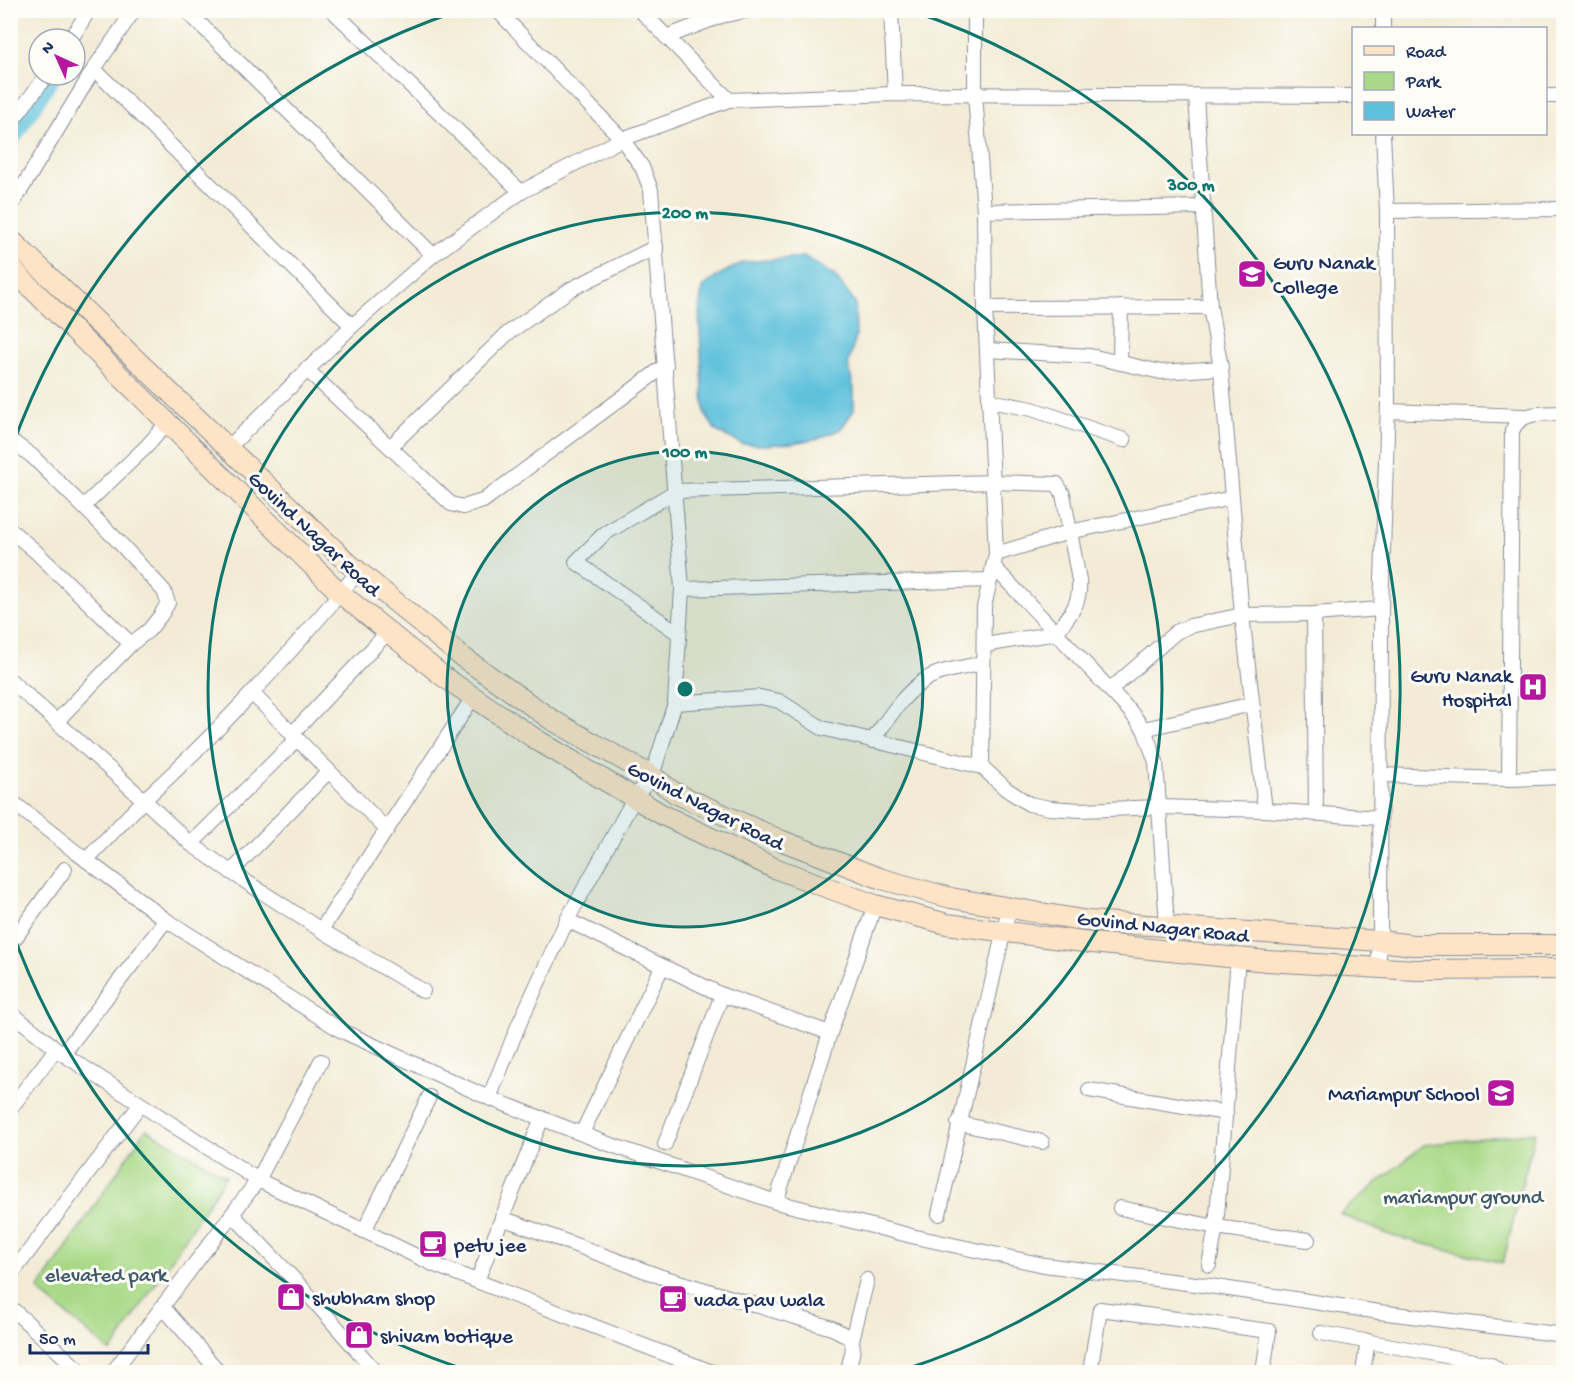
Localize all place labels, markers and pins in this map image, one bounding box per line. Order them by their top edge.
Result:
place label: Guru Nanak College [1273,253,1377,302]
school or university icon: Guru Nanak College [1236,258,1268,290]
place label: Guru Nanak Hospital [1410,666,1515,715]
hospital icon: Guru Nanak Hospital [1517,671,1549,703]
centre of rings [675,679,695,699]
school or university icon: Mariampur School [1485,1077,1517,1109]
place label: Mariampur School [1328,1084,1480,1109]
cafe icon: petu jee [417,1228,449,1260]
place label: petu jee [453,1235,528,1260]
shop icon: shubham shop [275,1281,307,1313]
cafe icon: vada pav wala [657,1283,689,1315]
place label: shubham shop [312,1288,436,1313]
place label: vada pav wala [694,1290,826,1315]
shop icon: shivam botique [343,1319,375,1351]
place label: shivam botique [380,1326,514,1351]

